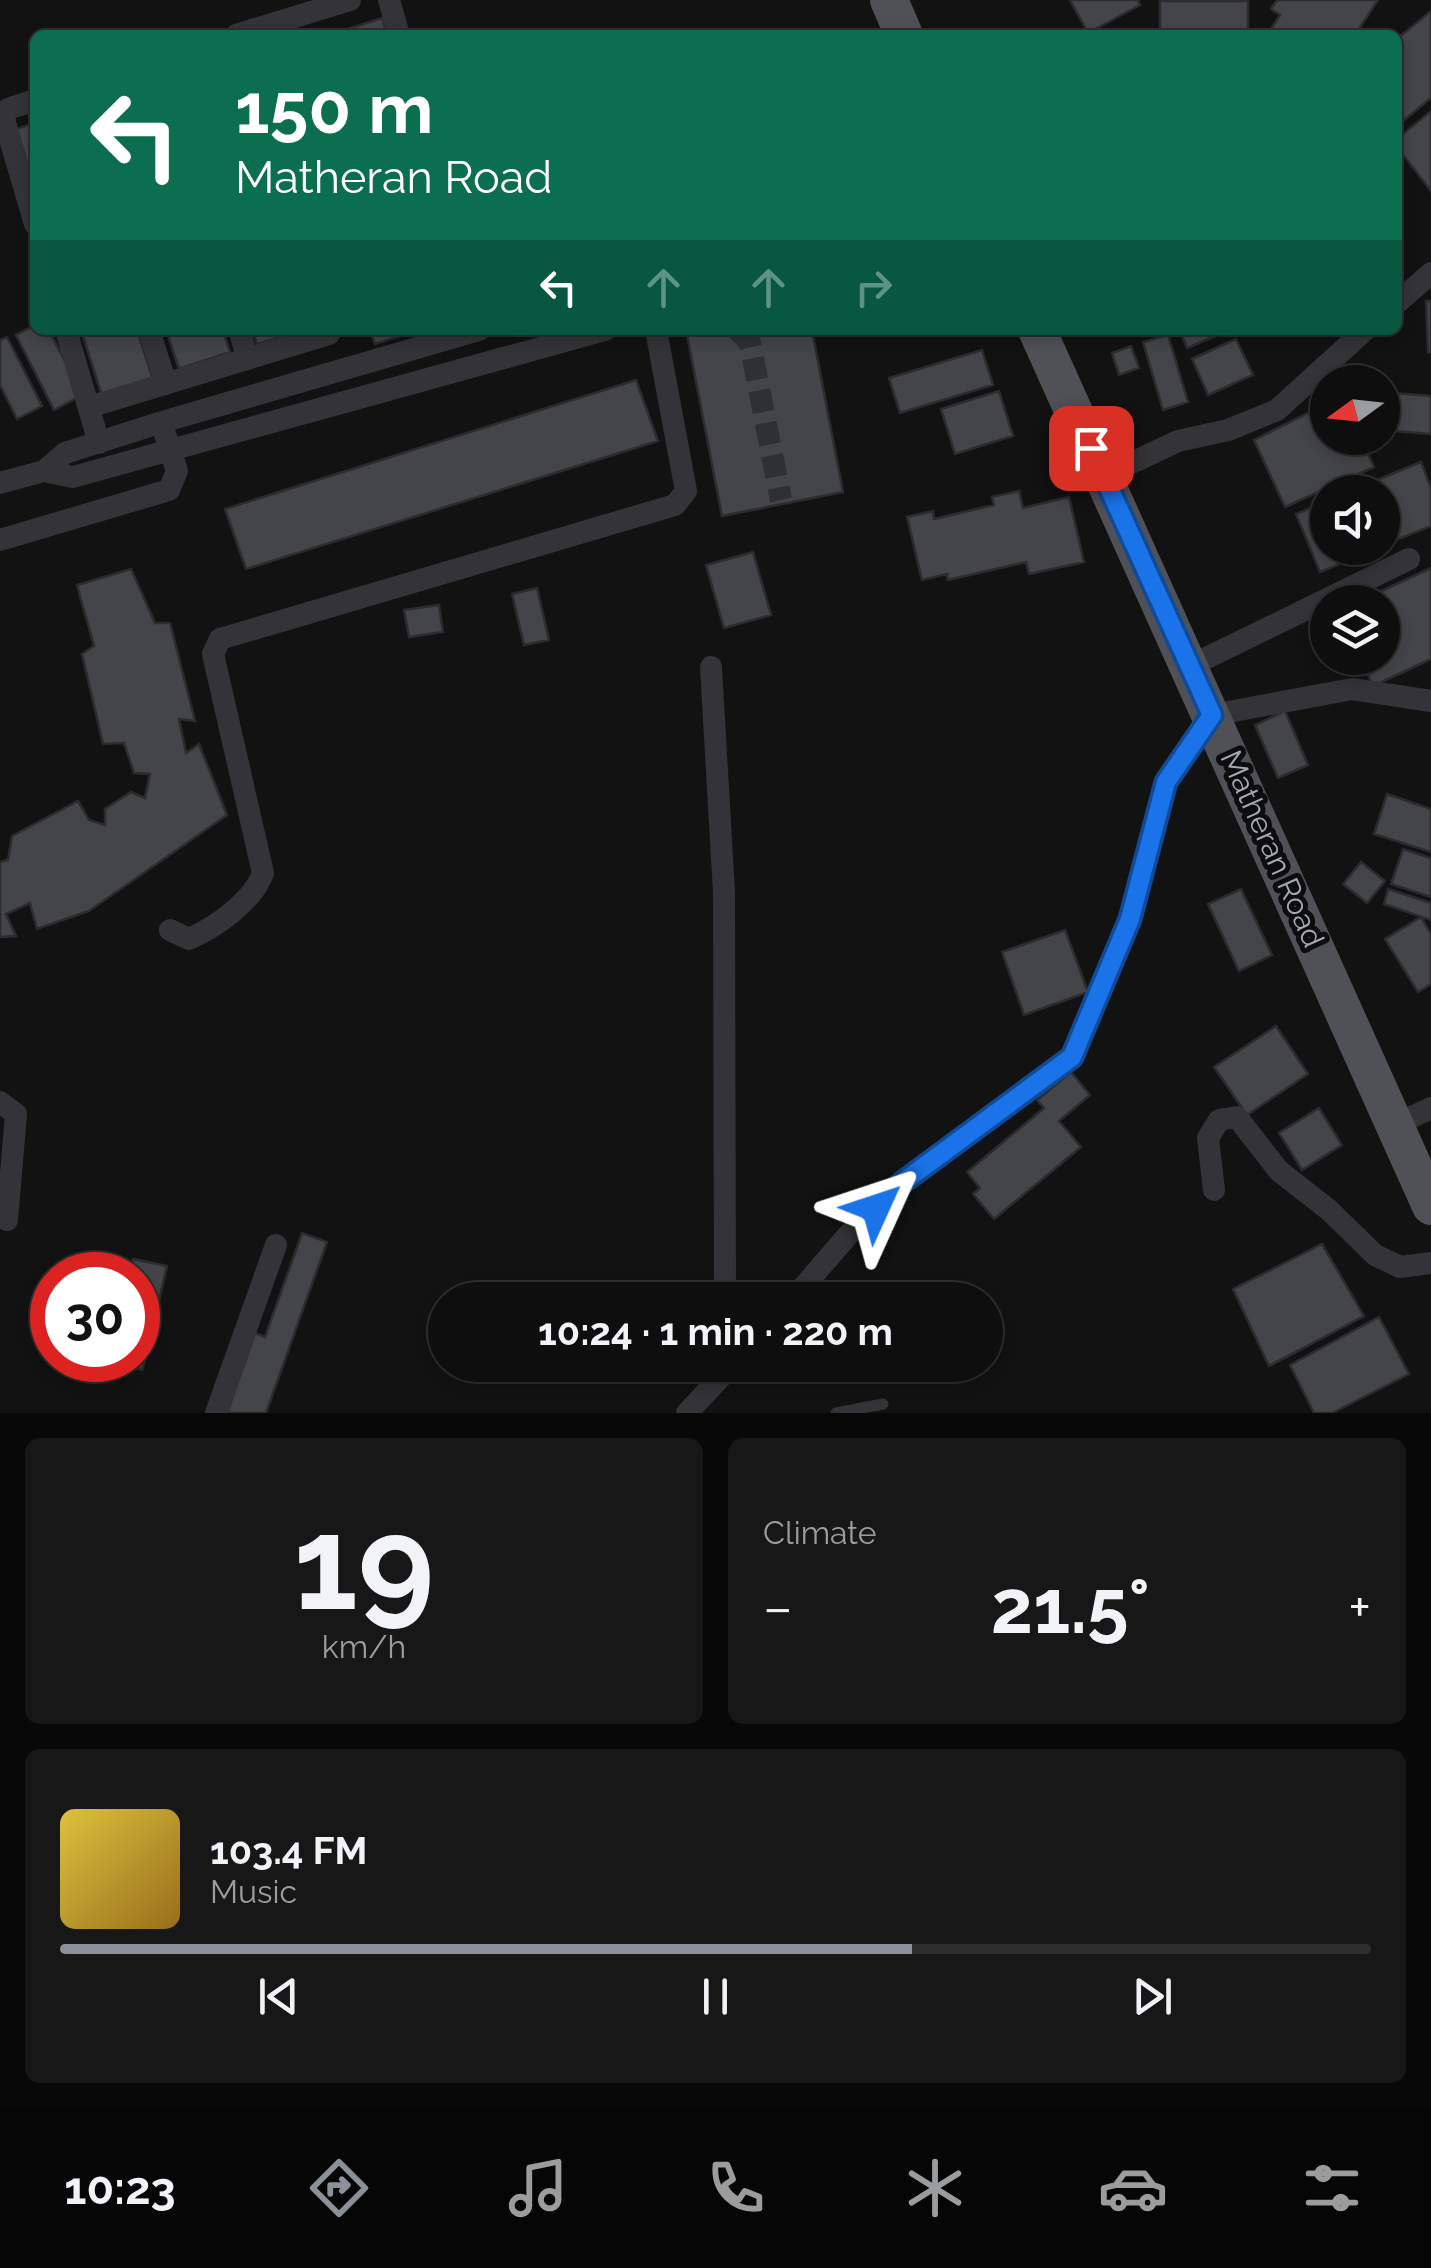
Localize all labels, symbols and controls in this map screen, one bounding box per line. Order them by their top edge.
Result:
text: 150 m [235,67,433,149]
icon: left [70,70,200,200]
text: Matheran Road [235,151,552,204]
icon: left [531,260,586,315]
icon: ahead [636,260,691,315]
icon: ahead [741,260,796,315]
icon: right [846,260,901,315]
north arrow [1310,365,1400,455]
map controls [1310,365,1400,675]
pin [1049,406,1134,491]
icon: arrive [1064,421,1119,476]
button: sound [1310,475,1400,565]
button: layers [1310,585,1400,675]
street label: Matheran Road [1213,745,1331,953]
position arrow [824,1156,928,1260]
speed limit sign: 30 [30,1252,160,1382]
text: 10:24 · 1 min · 220 m [538,1309,893,1354]
text: 19 [294,1487,434,1639]
text: Climate [763,1514,877,1551]
text: 21.5° [991,1562,1150,1651]
text: − [763,1575,793,1640]
text: + [1348,1575,1371,1640]
text: km/h [322,1628,406,1665]
text: 103.4 FM [210,1828,367,1873]
text: Music [210,1873,297,1910]
icon: previous [251,1969,306,2024]
icon: pause [688,1969,743,2024]
icon: next [1125,1969,1180,2024]
icon: directions [304,2153,374,2223]
icon: music [503,2153,573,2223]
icon: phone [701,2153,771,2223]
icon: climate [900,2153,970,2223]
icon: car [1098,2153,1168,2223]
icon: filters [1297,2153,1367,2223]
text: 10:23 [64,2162,176,2215]

